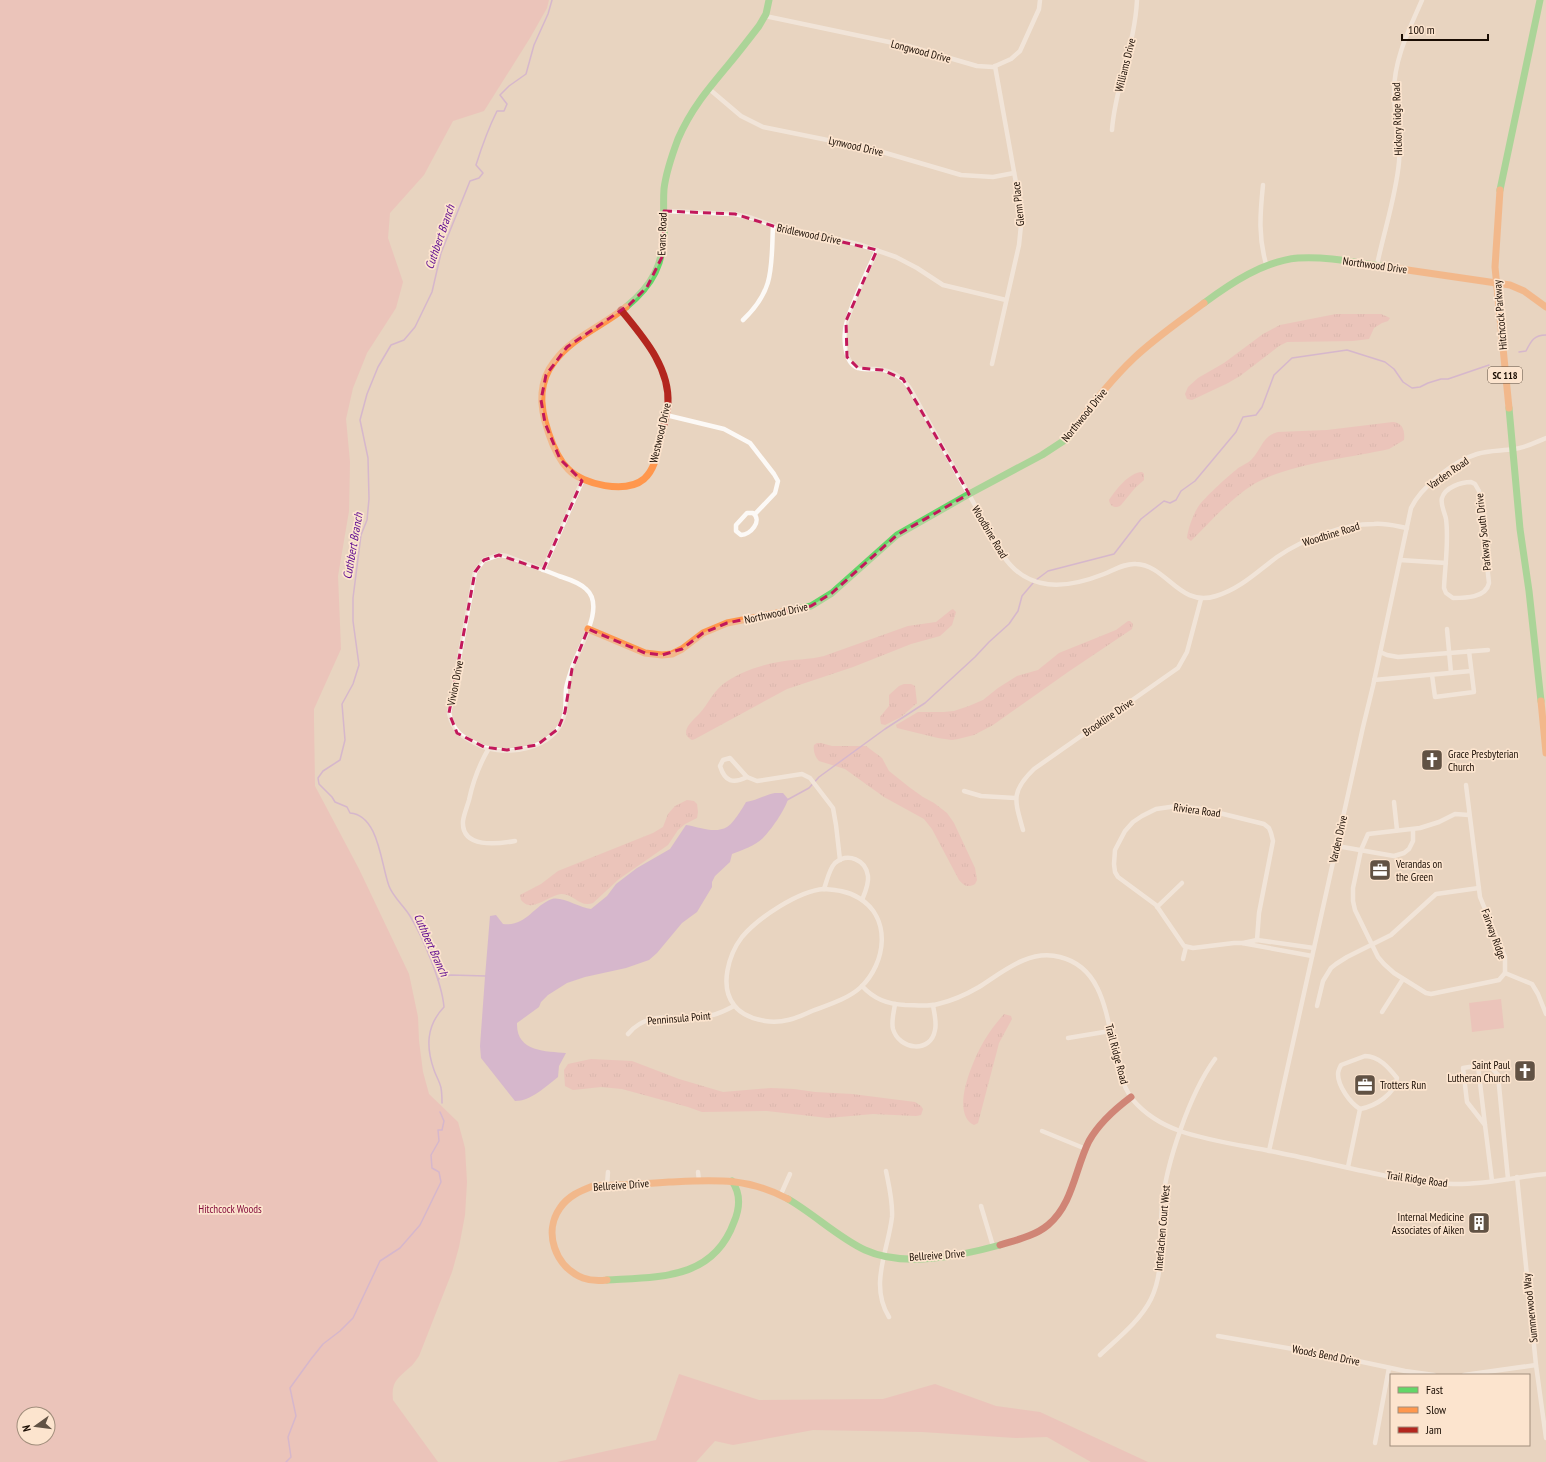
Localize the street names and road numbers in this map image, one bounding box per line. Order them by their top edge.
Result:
street label: Longwood Drive [890,36,953,66]
street label: Williams Drive [1112,36,1139,93]
street label: Hickory Ridge Road [1389,82,1405,156]
street label: Lynwood Drive [827,133,885,159]
street label: Glenn Place [1009,181,1027,227]
street label: Evans Road [654,212,670,256]
street label: Bridlewood Drive [776,220,843,248]
street label: Northwood Drive [1342,254,1409,277]
street label: Hitchcock Parkway [1490,279,1510,351]
road number: SC 118 [1488,367,1522,383]
street label: Northwood Drive [1058,385,1110,445]
street label: Westwood Drive [646,401,674,464]
street label: Varden Road [1424,454,1472,493]
street label: Parkway South Drive [1472,492,1494,571]
street label: Woodbine Road [969,503,1011,561]
street label: Woodbine Road [1301,519,1361,549]
street label: Northwood Drive [743,599,810,627]
street label: Vivion Drive [444,659,466,708]
street label: Brookline Drive [1080,695,1137,739]
street label: Riviera Road [1173,800,1222,820]
street label: Varden Drive [1325,813,1350,865]
street label: Fairway Ridge [1478,907,1510,962]
street label: Penninsula Point [647,1008,711,1028]
street label: Trail Ridge Road [1102,1022,1132,1086]
street label: Trail Ridge Road [1386,1168,1449,1190]
street label: Bellreive Drive [593,1176,650,1194]
street label: Interlachen Court West [1151,1184,1173,1272]
street label: Bellreive Drive [909,1246,966,1264]
street label: Summerwood Way [1519,1272,1541,1343]
street label: Woods Bend Drive [1291,1342,1362,1369]

